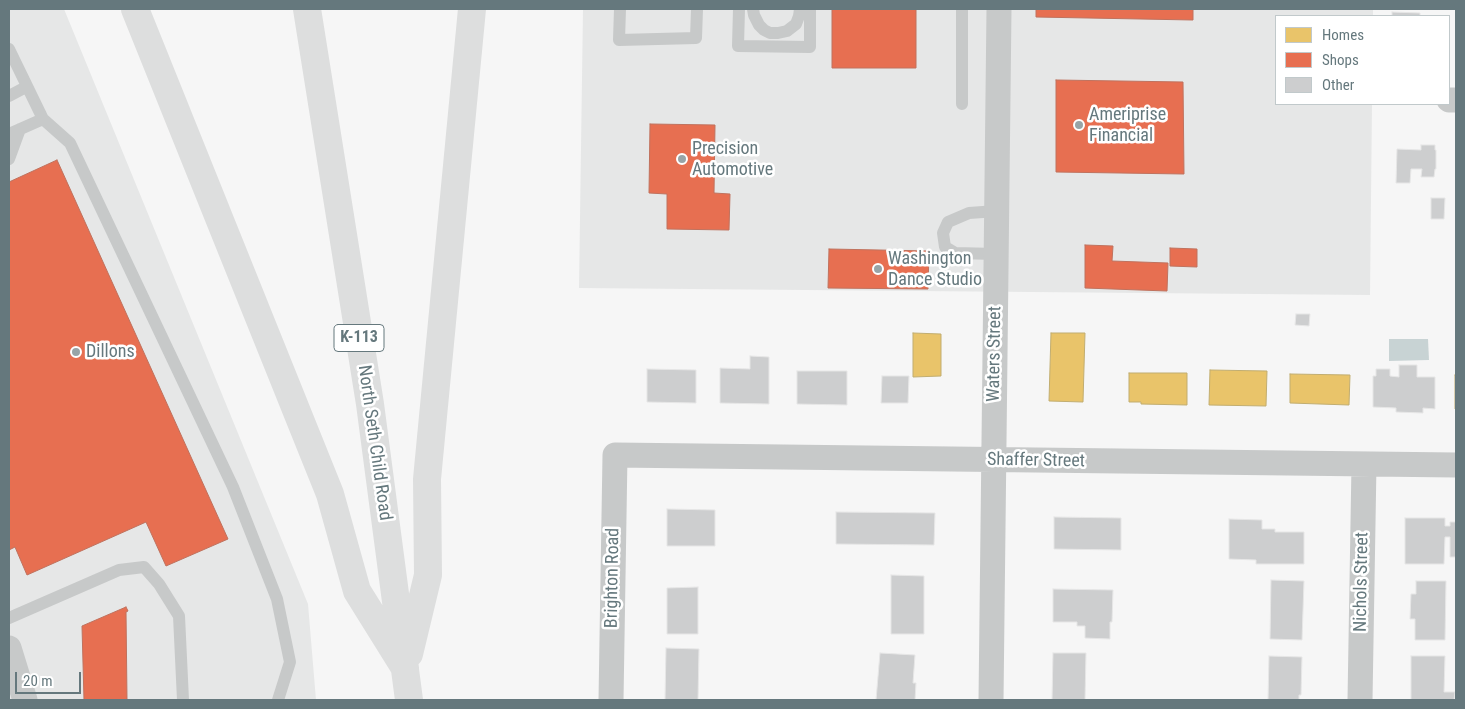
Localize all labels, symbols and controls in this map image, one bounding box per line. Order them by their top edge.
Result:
legend [1275,15,1450,105]
text: Homes [1322,26,1364,44]
text: Shops [1322,51,1359,69]
text: Other [1322,76,1354,94]
place label: Ameriprise Financial [1089,104,1166,146]
marker: Ameriprise Financial [1073,119,1085,131]
place label: Precision Automotive [692,138,773,180]
marker: Precision Automotive [676,153,688,165]
place label: Washington Dance Studio [888,248,982,290]
marker: Washington Dance Studio [872,263,884,275]
street label: Waters Street [983,306,1007,402]
road number: K-113 [334,324,384,352]
place label: Dillons [86,341,135,363]
marker: Dillons [70,346,82,358]
street label: North Seth Child Road [352,364,396,522]
street label: Shaffer Street [987,449,1085,473]
street label: Brighton Road [601,528,625,628]
street label: Nichols Street [1350,532,1374,632]
scale bar [18,662,84,694]
text: 20 m [23,672,53,690]

